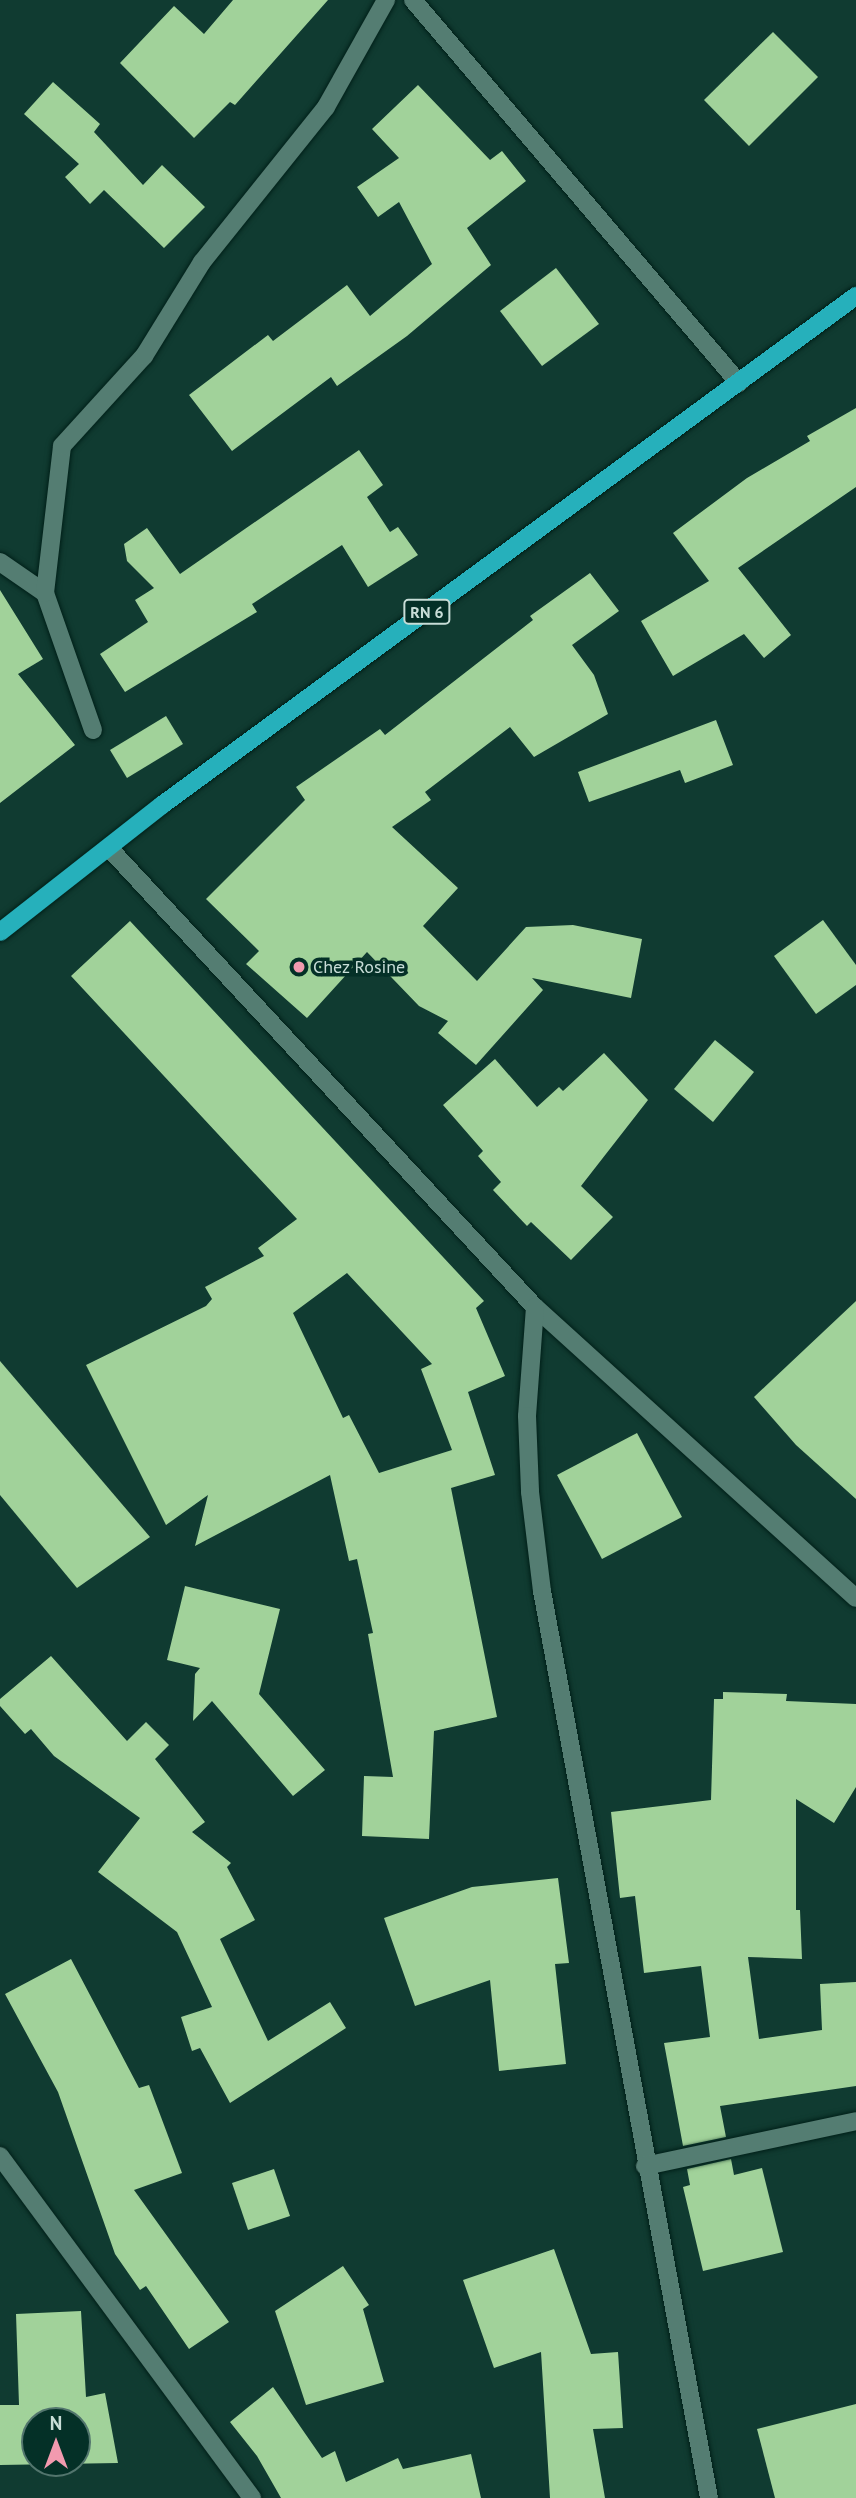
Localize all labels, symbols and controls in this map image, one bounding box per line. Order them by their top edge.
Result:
road number: RN 6 [402,600,452,624]
place label: Chez Rosine [313,956,406,978]
marker: Chez Rosine [291,959,307,975]
north arrow [21,2407,91,2477]
text: N [50,2411,62,2435]

